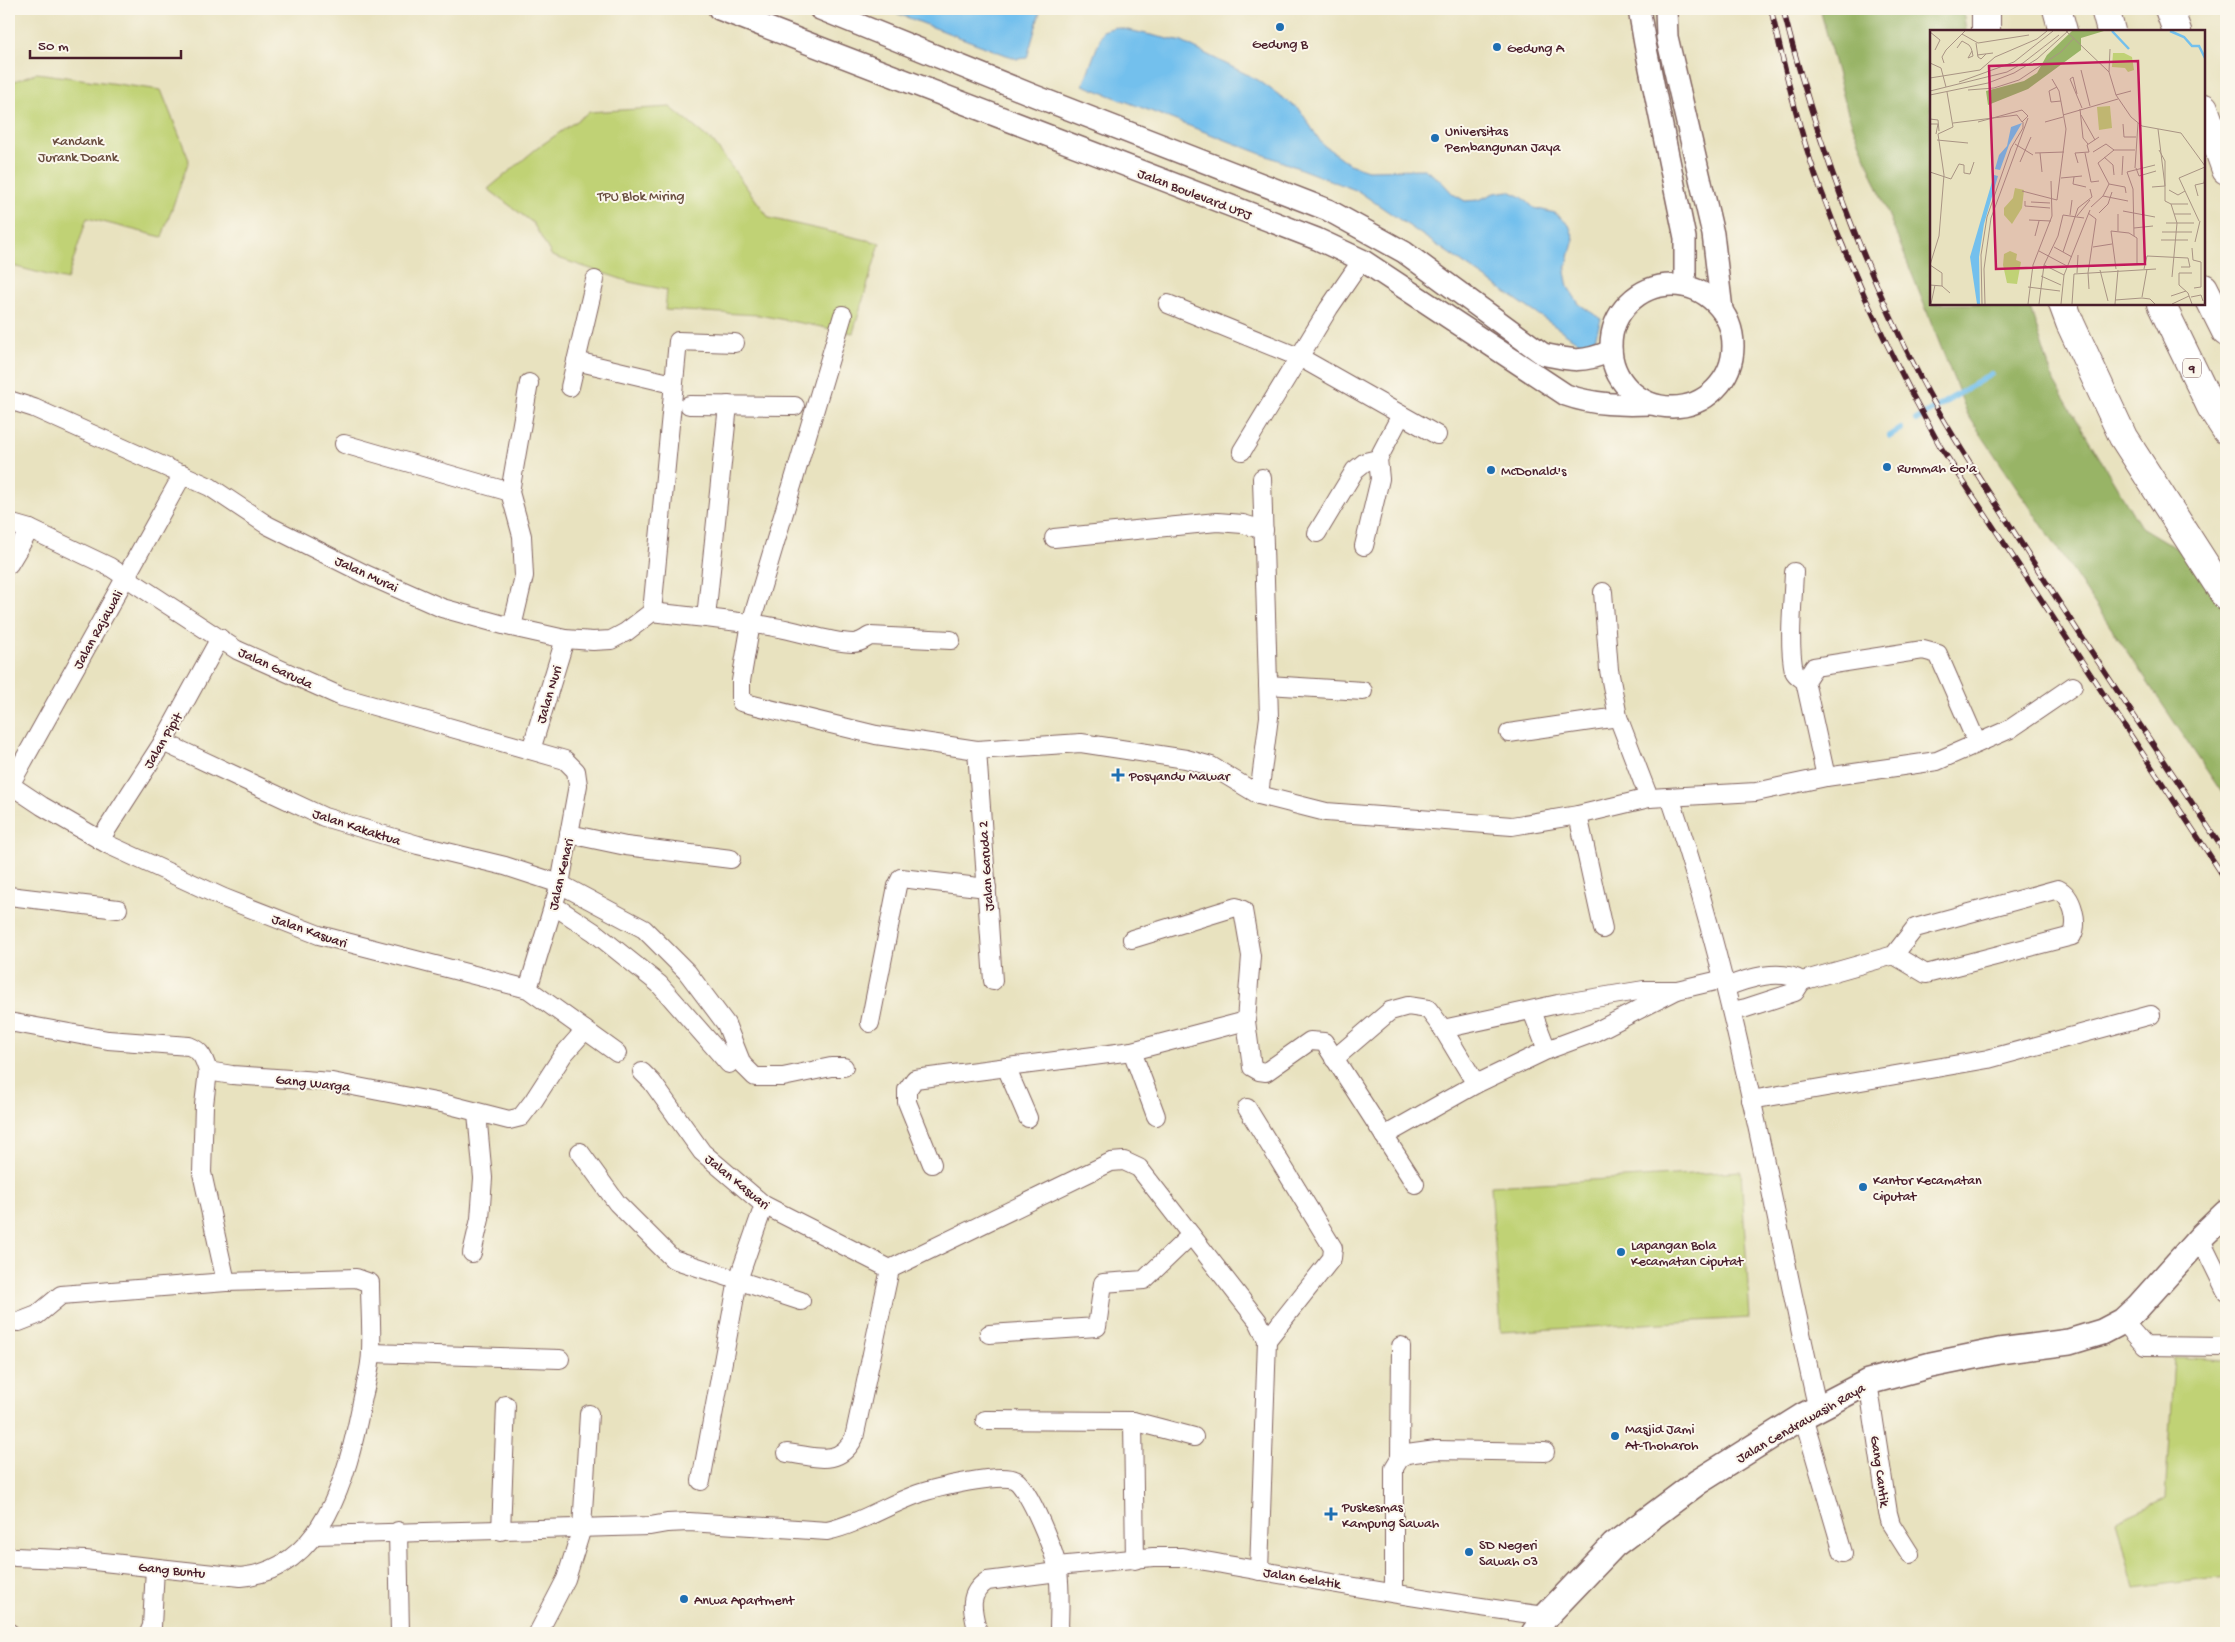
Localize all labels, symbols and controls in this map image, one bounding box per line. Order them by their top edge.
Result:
marker: Gedung B [1274,21,1286,33]
scale bar [30,28,181,60]
inset map [1930,30,2205,305]
place label: Gedung B [1252,37,1309,54]
text: 50 m [38,38,69,56]
marker: Gedung A [1491,41,1503,53]
place label: Gedung A [1507,41,1565,58]
place label: Universitas Pembangunan Jaya [1444,124,1562,157]
marker: Universitas Pembangunan Jaya [1429,132,1441,144]
park label: Kandank Jurank Doank [38,134,120,167]
street label: Jalan Boulevard UPJ [1135,166,1254,225]
park label: TPU Blok Miring [597,189,684,206]
road number: 9 [2183,358,2201,378]
marker: Rummah Go'a [1881,461,1893,473]
place label: Rummah Go'a [1897,461,1978,478]
marker: McDonald's [1485,464,1497,476]
place label: McDonald's [1501,464,1567,481]
street label: Jalan Murai [332,553,400,597]
street label: Jalan Rajawali [70,588,128,673]
street label: Jalan Garuda [235,645,316,694]
street label: Jalan Nuri [534,664,567,726]
street label: Jalan Pipit [141,709,188,772]
marker: Posyandu Mawar [1111,768,1125,782]
place label: Posyandu Mawar [1128,769,1231,786]
street label: Jalan Kakaktua [310,806,404,851]
street label: Jalan Garuda 2 [976,820,999,911]
street label: Jalan Kenari [546,837,579,912]
street label: Jalan Kasuari [269,911,349,953]
street label: Gang Warga [275,1072,352,1097]
street label: Jalan Kasuari [700,1151,772,1214]
place label: Kantor Kecamatan Ciputat [1873,1173,1982,1206]
marker: Kantor Kecamatan Ciputat [1857,1181,1869,1193]
place label: Lapangan Bola Kecamatan Ciputat [1631,1238,1744,1271]
marker: Lapangan Bola Kecamatan Ciputat [1615,1246,1627,1258]
street label: Jalan Cendrawasih Raya [1734,1380,1870,1468]
place label: Masjid Jami At-Thoharoh [1625,1422,1699,1455]
marker: Masjid Jami At-Thoharoh [1609,1430,1621,1442]
street label: Gang Cantik [1865,1435,1892,1510]
place label: Puskesmas Kampung Sawah [1341,1500,1440,1533]
marker: Puskesmas Kampung Sawah [1324,1507,1338,1521]
place label: SD Negeri Sawah 03 [1479,1538,1538,1571]
marker: SD Negeri Sawah 03 [1463,1546,1475,1558]
street label: Gang Buntu [137,1560,206,1583]
street label: Jalan Gelatik [1262,1565,1343,1594]
marker: Anwa Apartment [678,1593,690,1605]
place label: Anwa Apartment [694,1593,795,1610]

